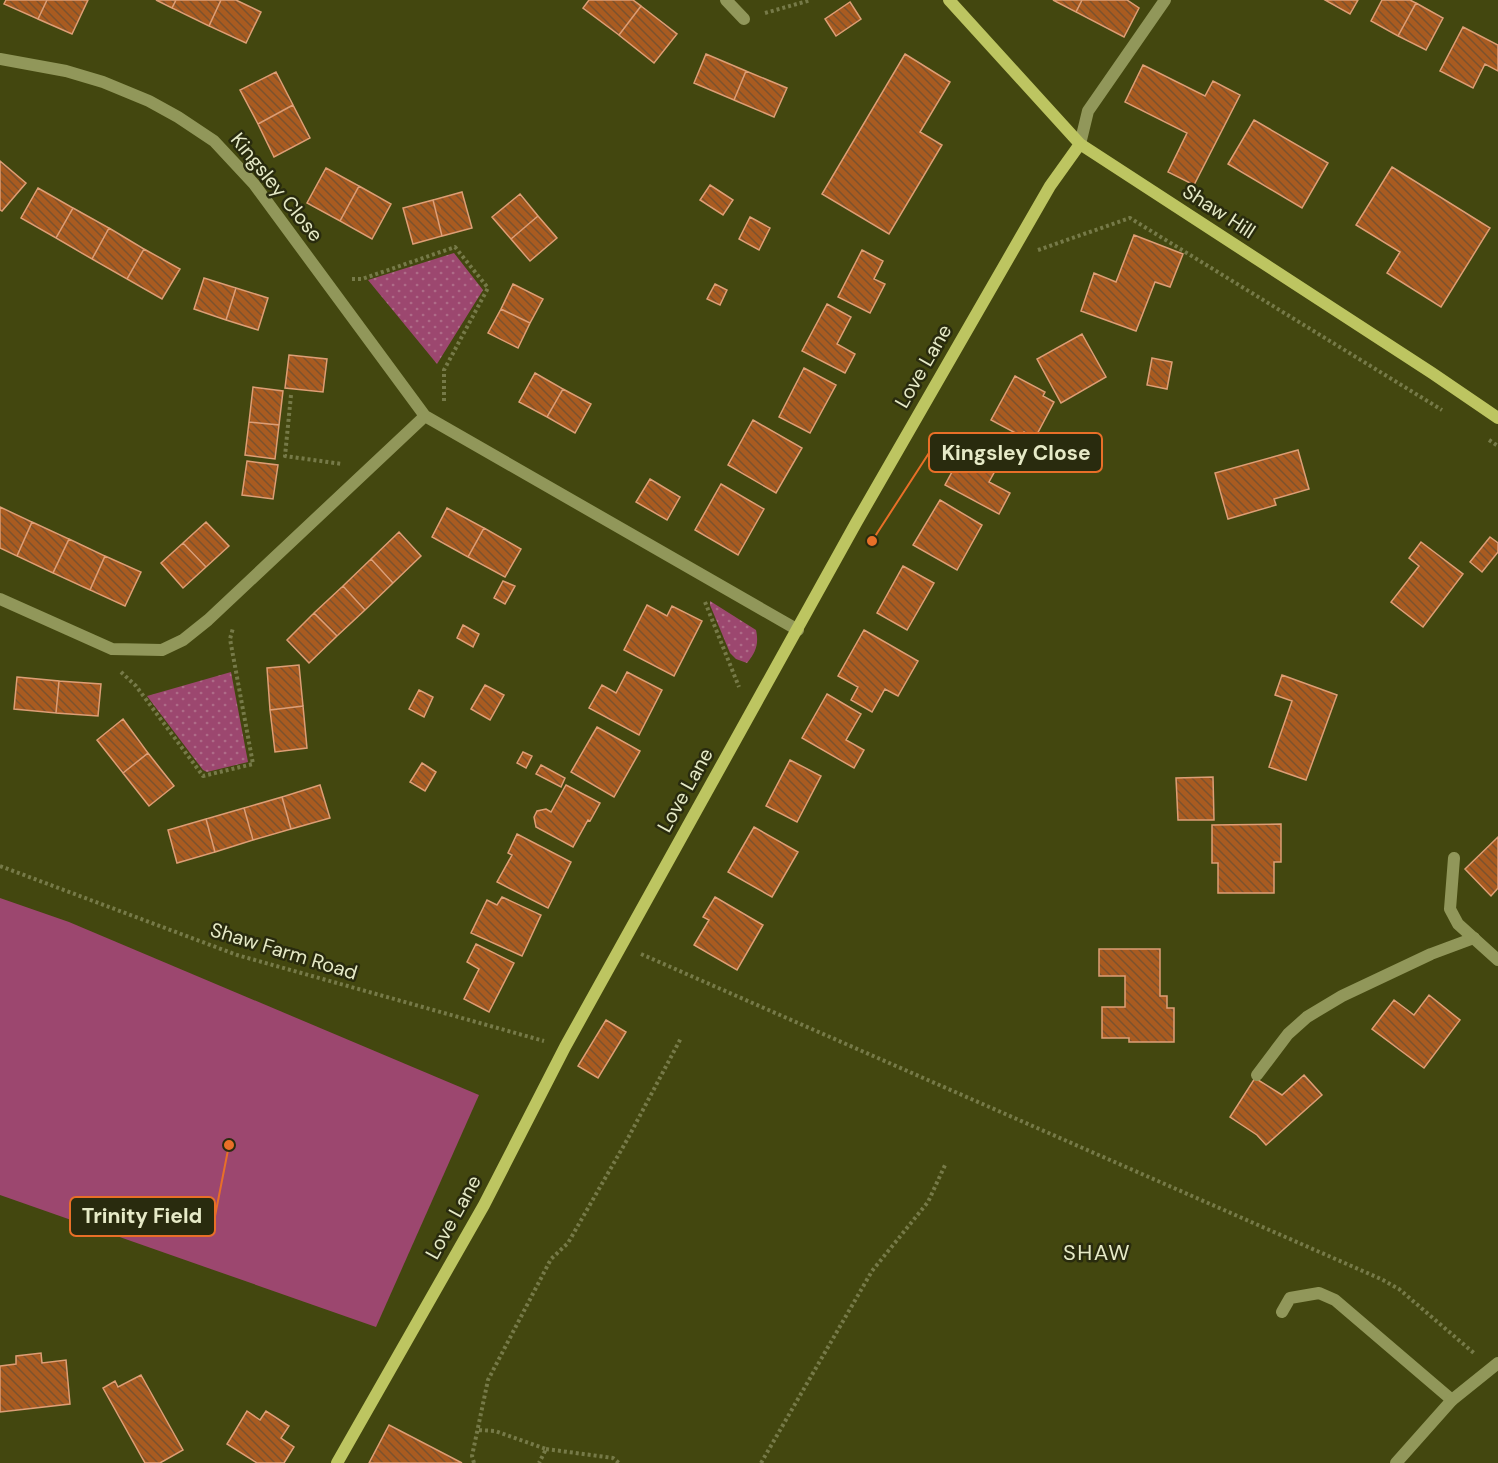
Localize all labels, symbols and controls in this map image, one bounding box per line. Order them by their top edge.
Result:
street label: Kingsley Close [225,127,329,247]
street label: Shaw Hill [1178,178,1260,244]
street label: Love Lane [889,319,957,413]
callout: Kingsley Close [929,433,1102,472]
text: Kingsley Close [941,439,1091,467]
street label: Love Lane [651,743,719,837]
street label: Shaw Farm Road [207,916,361,986]
street label: Love Lane [419,1170,487,1264]
callout: Trinity Field [70,1197,215,1236]
text: Trinity Field [82,1202,202,1230]
district label: SHAW [1063,1238,1131,1267]

